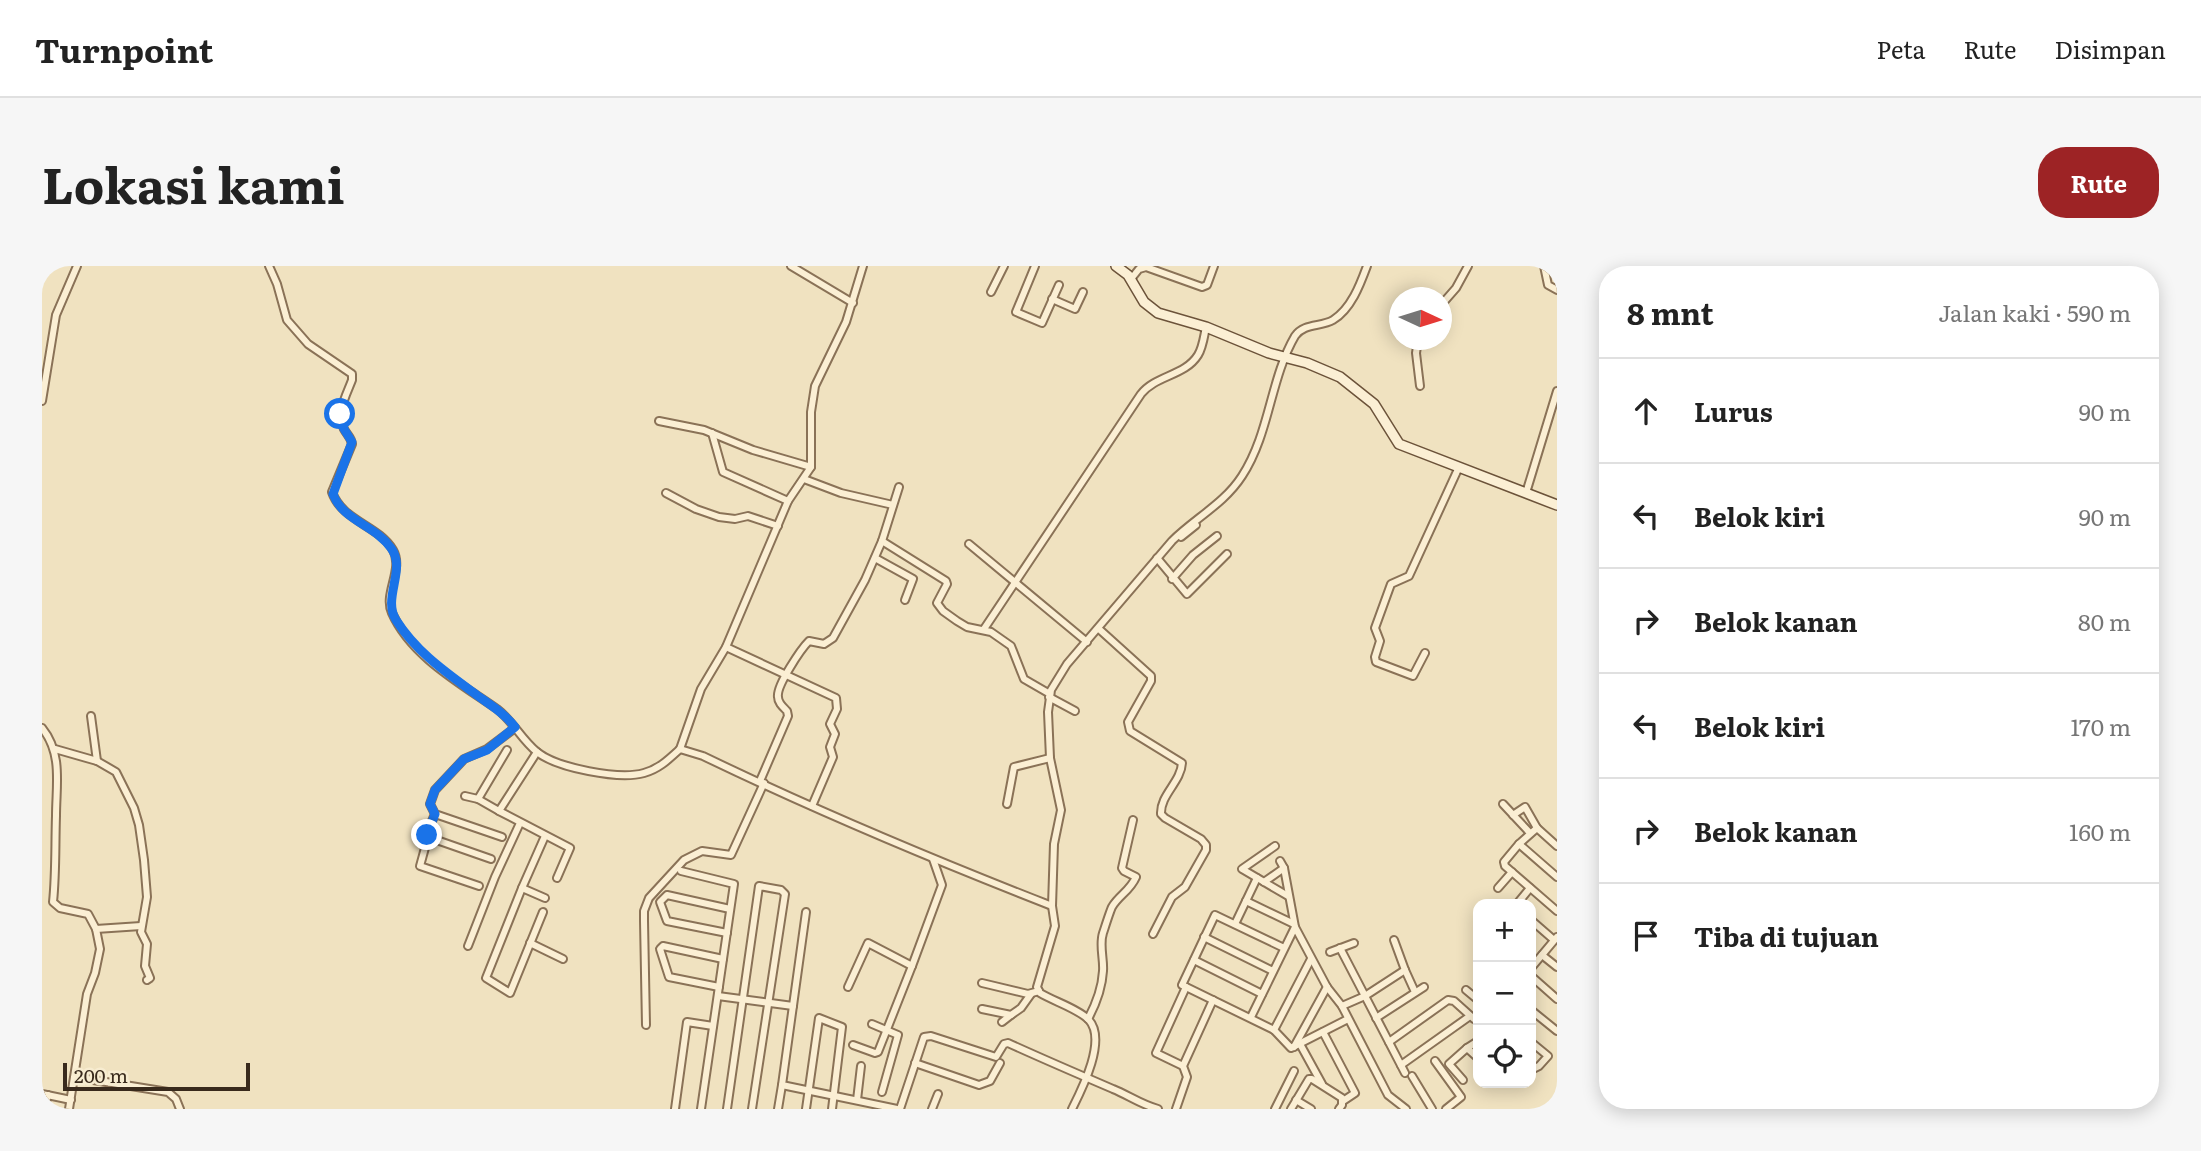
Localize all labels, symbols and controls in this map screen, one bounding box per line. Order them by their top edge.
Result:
text: Turnpoint [35,24,213,73]
text: Peta [1877,31,1926,66]
text: Rute [1964,31,2016,66]
text: Disimpan [2054,31,2166,66]
text: Lokasi kami [42,146,345,219]
button: Rute [2038,147,2159,218]
north arrow [1389,287,1452,350]
text: 8 mnt [1627,290,1714,334]
text: Jalan kaki · 590 m [1938,295,2131,329]
text: Lurus [1694,391,1773,430]
icon: ahead [1627,392,1665,430]
text: 90 m [2079,394,2131,428]
route start [324,398,355,429]
text: Belok kiri [1694,496,1825,535]
icon: left [1627,497,1665,535]
text: 90 m [2079,499,2131,533]
text: Belok kanan [1694,601,1858,640]
icon: right [1627,602,1665,640]
text: 80 m [2078,604,2131,638]
text: Belok kiri [1694,706,1825,745]
icon: left [1627,707,1665,745]
text: 170 m [2070,709,2131,743]
text: Belok kanan [1694,811,1858,850]
icon: right [1627,812,1665,850]
text: 160 m [2069,814,2131,848]
route end [411,819,442,850]
map controls [1473,899,1536,1088]
button: + [1473,899,1536,962]
text: Tiba di tujuan [1694,916,1879,955]
icon: arrive [1627,917,1665,955]
button: − [1473,962,1536,1025]
button: locate [1473,1025,1536,1088]
scale bar [63,1060,250,1092]
text: 200 m [74,1061,128,1089]

